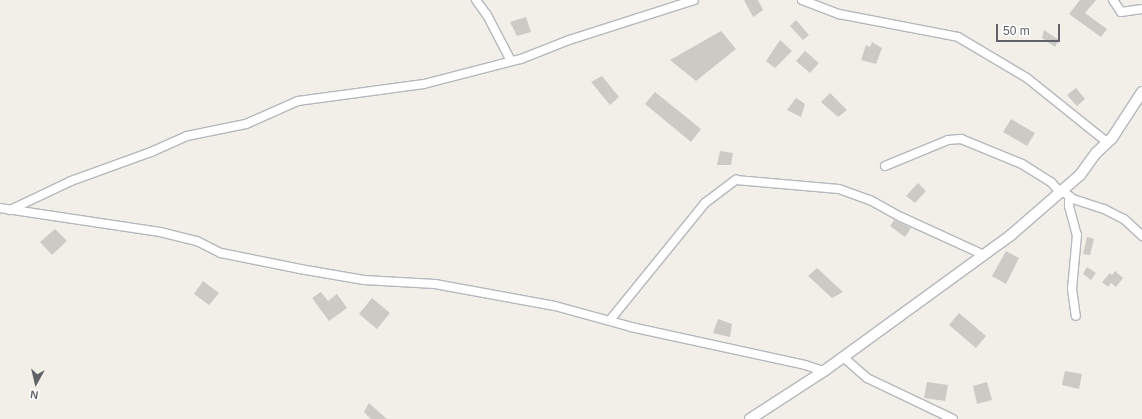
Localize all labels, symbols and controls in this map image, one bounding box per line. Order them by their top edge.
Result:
scale bar [998,16,1062,42]
text: 50 m [1003,24,1030,38]
north arrow [16,363,56,403]
text: N [30,388,39,401]

